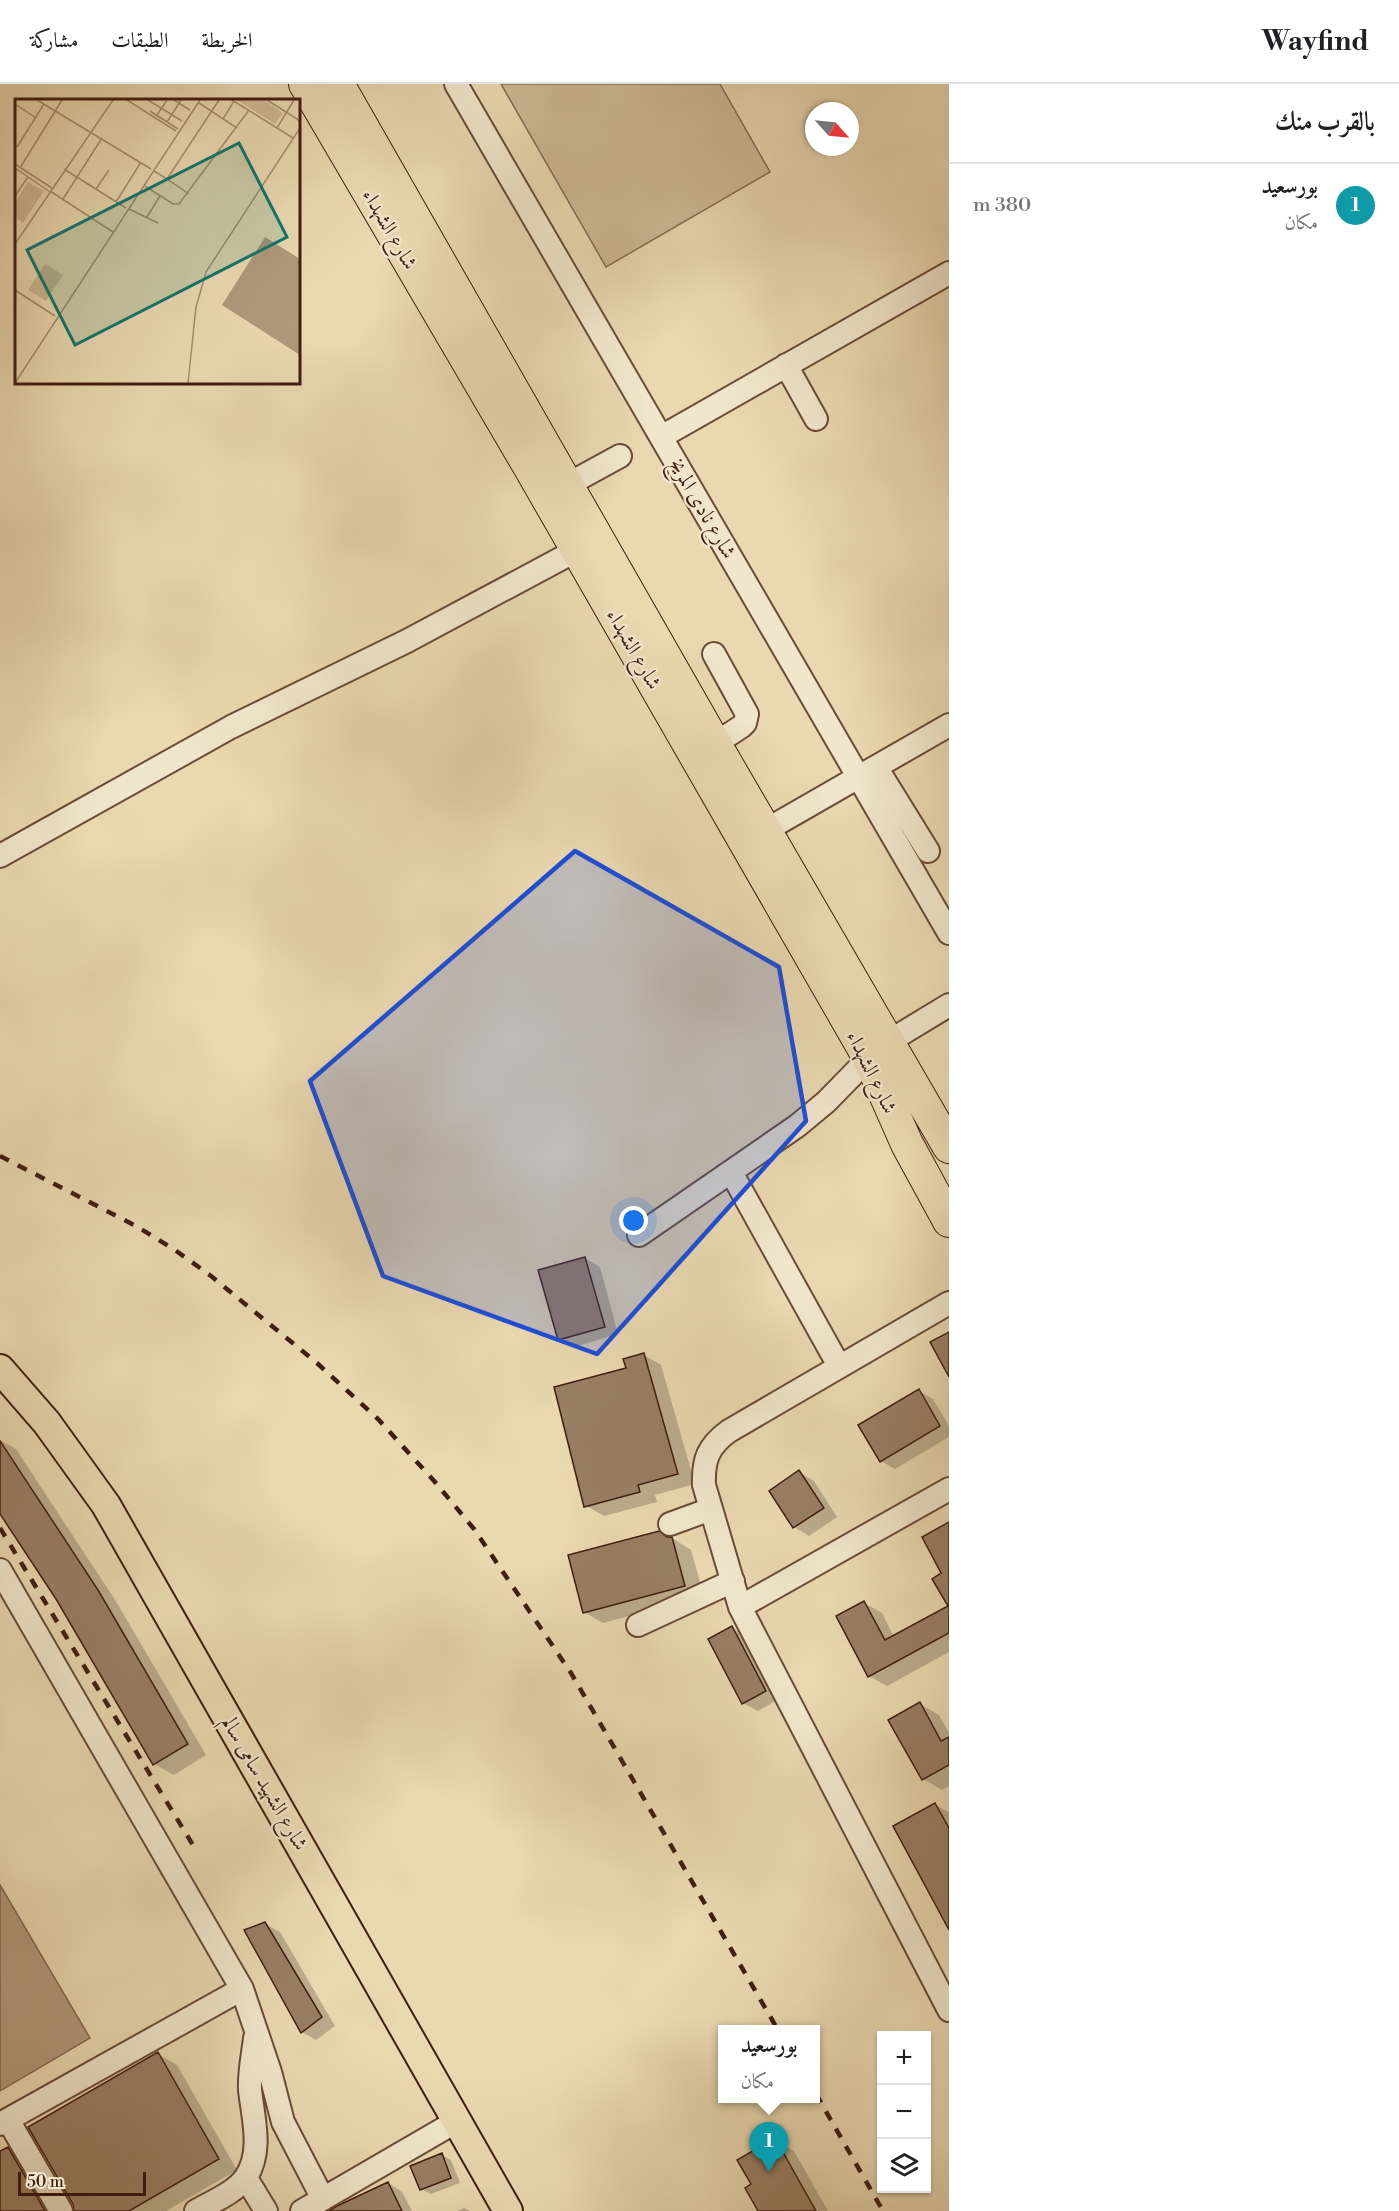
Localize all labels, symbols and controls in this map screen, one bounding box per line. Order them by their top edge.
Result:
text: Wayfind [1262,24,1369,59]
text: مشاركة [30,28,78,54]
text: الطبقات [111,28,168,54]
text: الخريطة [201,28,253,54]
inset map [15,99,300,384]
north arrow [805,102,859,156]
text: بالقرب منك [1275,106,1375,138]
text: بورسعيد [1261,173,1318,200]
street label: شارع الشهداء [352,184,423,277]
text: 380 m [973,193,1031,218]
text: 1 [1351,193,1360,218]
text: مكان [1284,211,1318,236]
street label: شارع نادى المريخ [659,453,741,566]
street label: شارع الشهداء [596,604,667,697]
street label: شارع الشهداء [836,1027,902,1120]
your location [619,1206,648,1235]
street label: شارع الشهيد سامى سالم [212,1712,313,1857]
popup [718,2025,820,2103]
map controls [877,2031,931,2193]
button: + [877,2031,931,2085]
text: بورسعيد [741,2032,797,2059]
text: مكان [741,2070,774,2095]
button: − [877,2085,931,2139]
pin: 1 [750,2122,788,2172]
button: layers [877,2139,931,2193]
scale bar [18,2169,146,2196]
text: 50 m [27,2172,64,2192]

